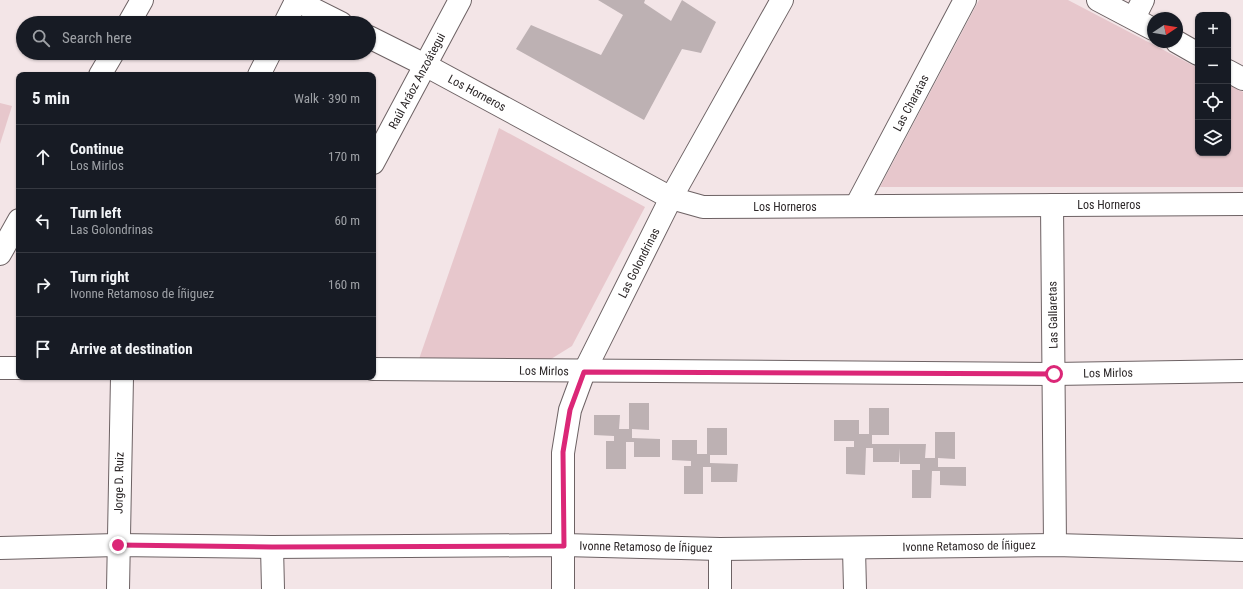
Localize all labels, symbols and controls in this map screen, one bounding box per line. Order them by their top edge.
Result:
north arrow [1147,12,1183,48]
map controls [1195,12,1231,156]
button: + [1195,12,1231,48]
search box [16,16,376,60]
icon: search [30,27,52,49]
text: Search here [62,29,132,47]
street label: Raúl Aráoz Anzoátegui [386,31,448,131]
button: − [1195,48,1231,84]
street label: Los Horneros [446,72,508,114]
street label: Las Charatas [890,72,932,134]
button: locate [1195,84,1231,120]
text: 5 min [32,88,70,108]
text: Walk · 390 m [294,91,360,106]
button: layers [1195,120,1231,156]
text: Continue [70,140,124,158]
icon: ahead [32,146,54,168]
text: 170 m [328,149,360,164]
text: Los Mirlos [70,158,124,173]
street label: Los Horneros [1077,198,1141,212]
street label: Los Horneros [753,200,817,214]
text: Turn left [70,204,121,222]
icon: left [32,210,54,232]
text: 60 m [334,213,360,228]
text: Las Golondrinas [70,222,153,237]
street label: Las Golondrinas [615,226,663,300]
text: Turn right [70,268,129,286]
icon: right [32,274,54,296]
text: 160 m [328,277,360,292]
street label: Las Gallaretas [1045,281,1061,349]
text: Ivonne Retamoso de Íñiguez [70,286,214,301]
icon: arrive [32,338,54,360]
text: Arrive at destination [70,340,193,358]
street label: Los Mirlos [519,364,569,378]
route start [1045,365,1063,383]
street label: Los Mirlos [1083,366,1133,380]
street label: Jorge D. Ruiz [111,452,127,514]
route end [109,536,127,554]
street label: Ivonne Retamoso de Íñiguez [902,537,1036,554]
street label: Ivonne Retamoso de Íñiguez [579,538,713,555]

